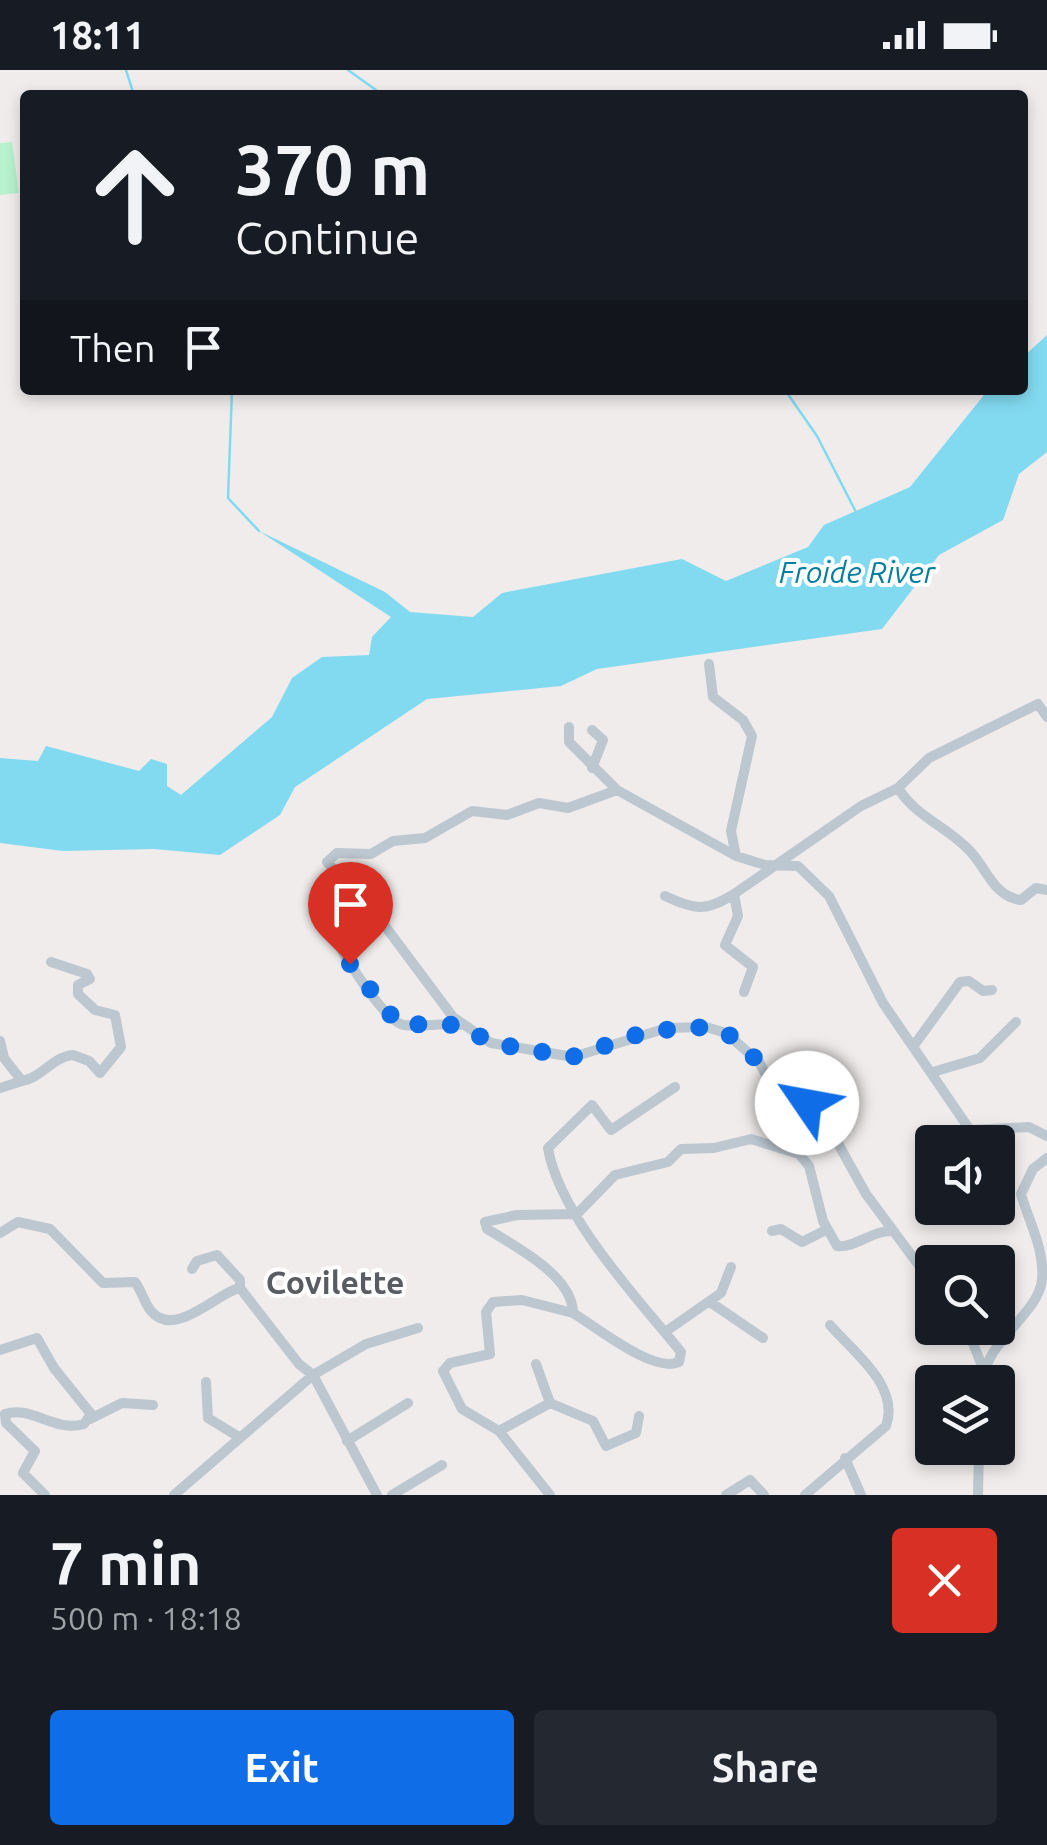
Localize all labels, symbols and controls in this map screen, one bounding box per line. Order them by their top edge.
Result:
text: 18:11 [50,14,145,56]
icon: ahead [70,130,200,260]
text: 370 m [235,130,430,208]
text: Continue [235,212,419,263]
icon: arrive [176,320,231,375]
text: Then [70,327,156,369]
water label: Froide River [779,555,937,589]
pin [308,862,393,965]
icon: arrive [323,877,378,932]
position arrow [755,1051,859,1155]
map controls [915,1125,1015,1465]
button: sound [915,1125,1015,1225]
button: search [915,1245,1015,1345]
district label: Covilette [266,1264,404,1300]
button: layers [915,1365,1015,1465]
button: close [892,1528,997,1633]
text: 7 min [50,1529,202,1596]
text: 500 m · 18:18 [50,1600,242,1636]
button: Exit [50,1710,514,1825]
button: Share [534,1710,997,1825]

